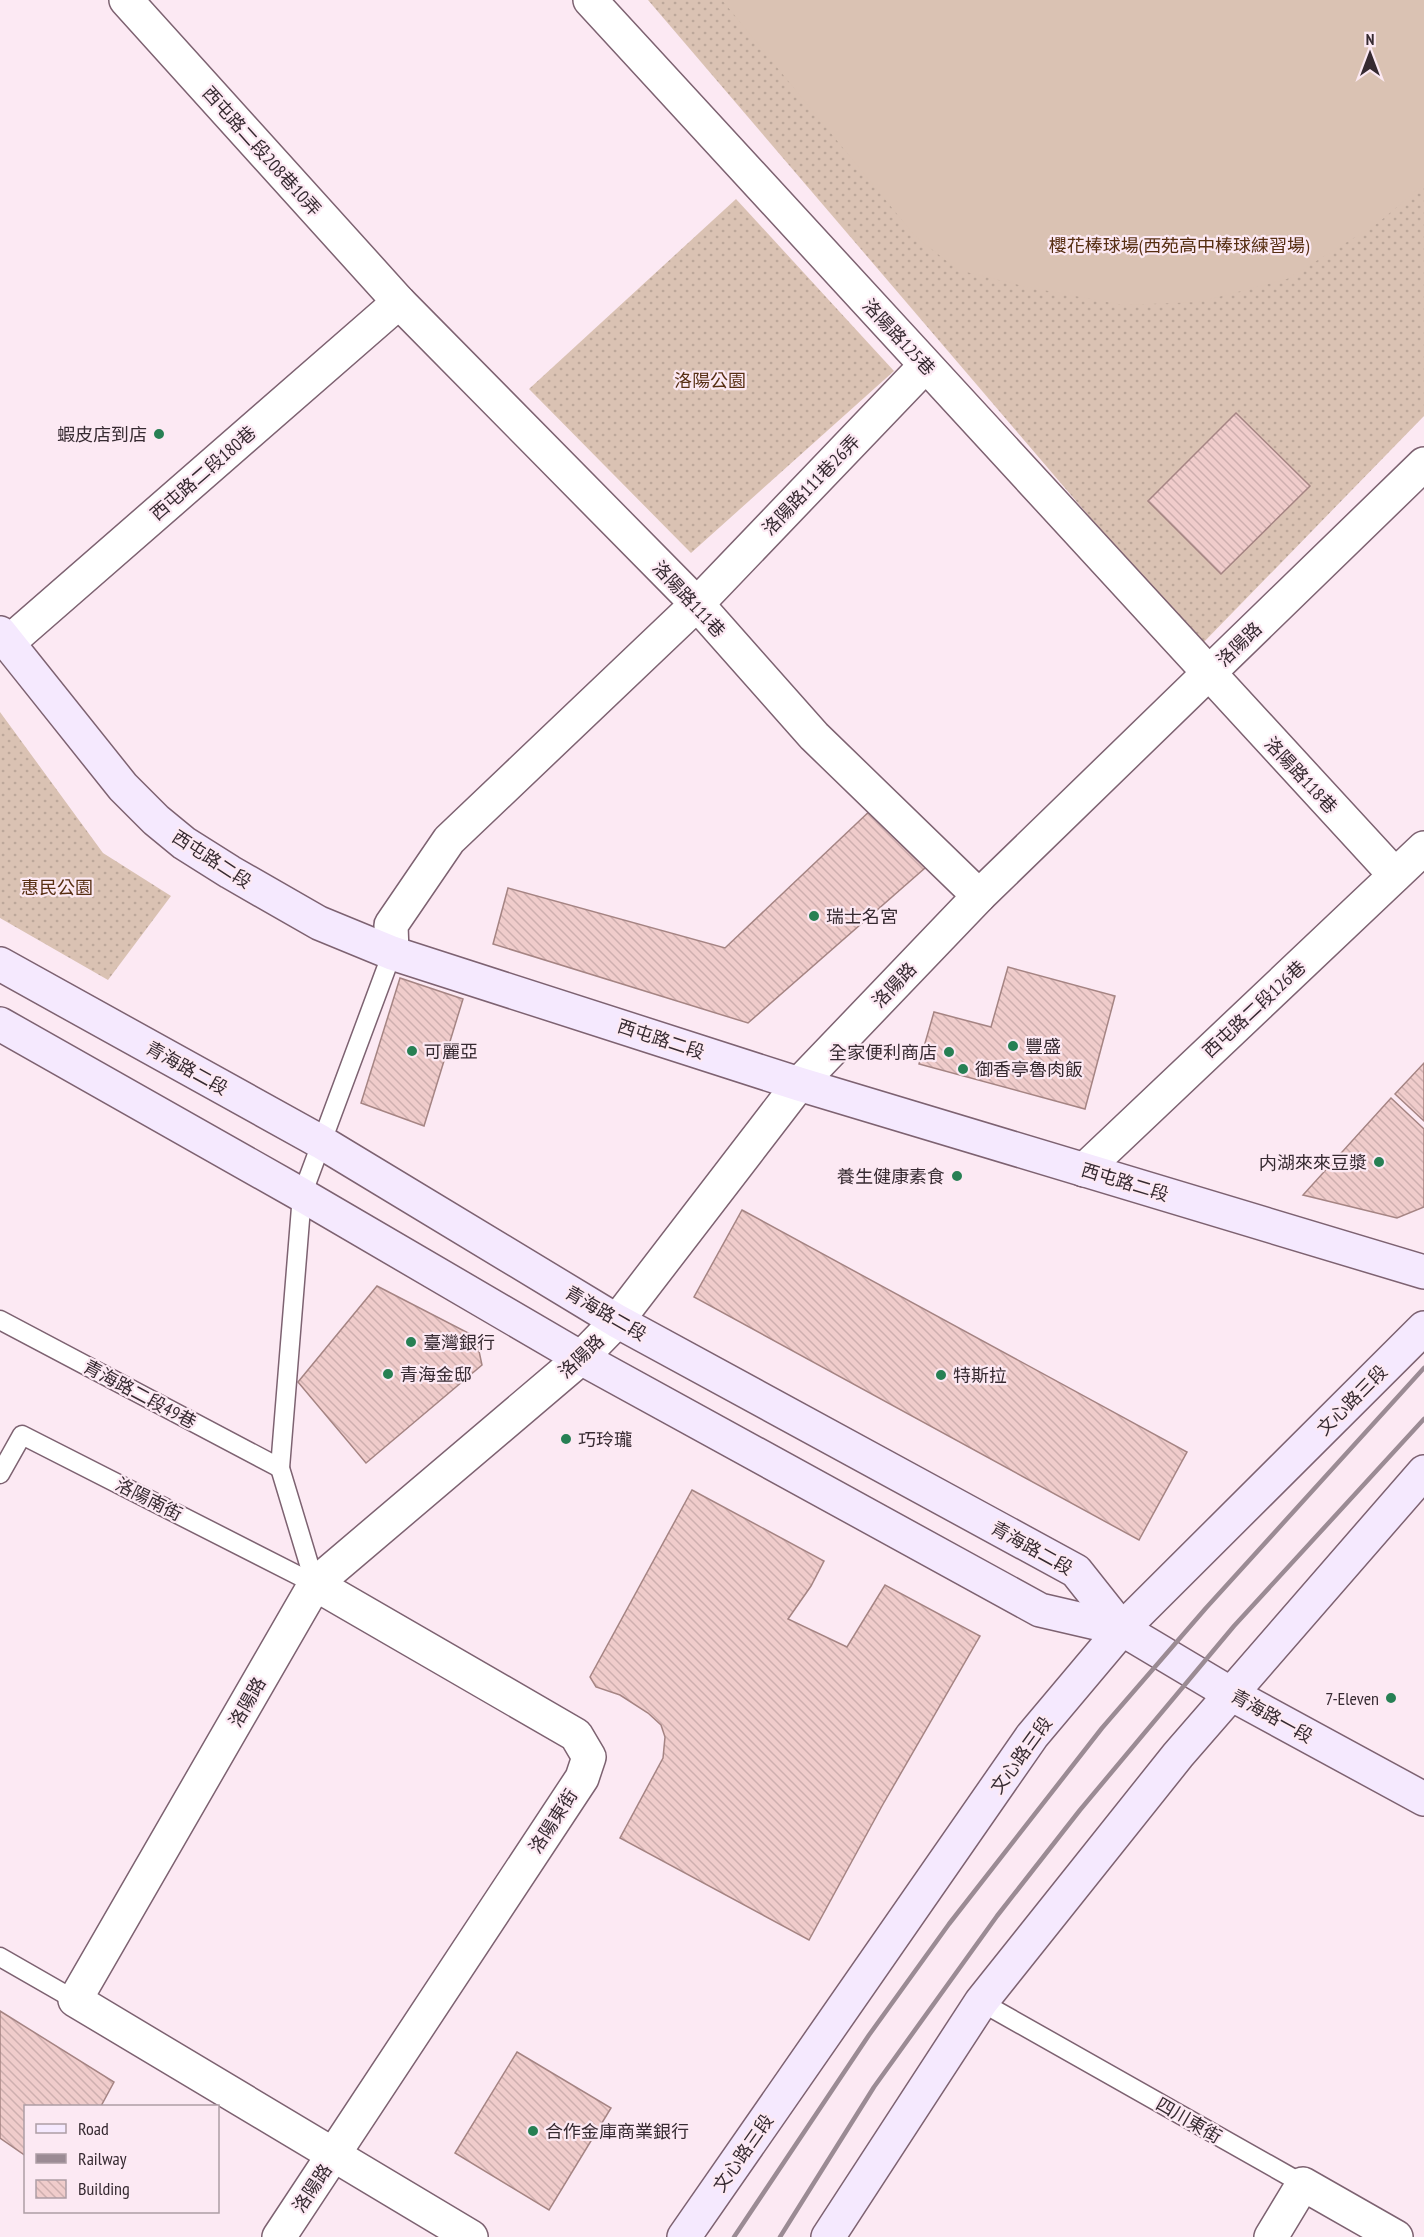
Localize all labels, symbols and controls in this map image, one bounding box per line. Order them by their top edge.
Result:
north arrow [1340,24,1400,84]
text: N [1366,29,1374,49]
street label: 西屯路二段208巷10弄 [198,81,326,221]
park label: 櫻花棒球場(西苑高中棒球練習場) [1049,234,1310,257]
street label: 洛陽路125巷 [858,294,940,380]
park label: 洛陽公園 [674,369,746,392]
street label: 西屯路二段180巷 [146,421,260,525]
place label: 蝦皮店到店 [57,423,147,446]
marker: 蝦皮店到店 [152,427,166,441]
street label: 洛陽路111巷26弄 [757,430,865,540]
street label: 洛陽路111巷 [648,556,730,642]
street label: 洛陽路 [1212,617,1266,671]
street label: 洛陽路118巷 [1260,732,1342,818]
street label: 西屯路二段 [168,825,256,893]
park label: 惠民公園 [21,876,93,899]
place label: 瑞士名宮 [826,905,898,928]
marker: 瑞士名宮 [807,909,821,923]
street label: 西屯路二段126巷 [1198,955,1310,1063]
street label: 洛陽路 [867,958,921,1012]
street label: 西屯路二段 [615,1014,707,1064]
place label: 豐盛 [1025,1035,1061,1058]
street label: 青海路二段 [142,1036,232,1100]
marker: 豐盛 [1006,1039,1020,1053]
place label: 可麗亞 [424,1040,478,1063]
place label: 全家便利商店 [829,1041,937,1064]
marker: 可麗亞 [405,1044,419,1058]
marker: 全家便利商店 [942,1045,956,1059]
place label: 御香亭魯肉飯 [975,1058,1083,1081]
marker: 御香亭魯肉飯 [956,1062,970,1076]
place label: 内湖來來豆漿 [1259,1151,1367,1174]
marker: 内湖來來豆漿 [1372,1155,1386,1169]
street label: 西屯路二段 [1079,1158,1171,1206]
place label: 養生健康素食 [837,1165,945,1188]
marker: 養生健康素食 [950,1169,964,1183]
street label: 青海路二段 [561,1281,651,1345]
street label: 洛陽路 [553,1329,609,1383]
place label: 臺灣銀行 [423,1331,495,1354]
marker: 臺灣銀行 [404,1335,418,1349]
street label: 青海路二段49巷 [80,1355,200,1433]
street label: 文心路三段 [1312,1360,1392,1440]
place label: 青海金邸 [400,1363,472,1386]
place label: 特斯拉 [953,1364,1007,1387]
marker: 青海金邸 [381,1367,395,1381]
marker: 特斯拉 [934,1368,948,1382]
place label: 巧玲瓏 [578,1428,632,1451]
marker: 巧玲瓏 [559,1432,573,1446]
street label: 洛陽南街 [112,1472,186,1526]
street label: 青海路二段 [987,1516,1077,1580]
street label: 洛陽路 [224,1673,270,1731]
street label: 青海路一段 [1227,1684,1317,1748]
place label: 7-Eleven [1325,1687,1379,1710]
marker: 7-Eleven [1384,1691,1398,1705]
street label: 文心路三段 [985,1712,1057,1798]
street label: 洛陽東街 [524,1785,582,1857]
street label: 四川東街 [1152,2092,1226,2148]
legend [24,2105,219,2213]
street label: 文心路三段 [708,2110,778,2196]
text: Road [78,2117,109,2140]
place label: 合作金庫商業銀行 [545,2120,689,2143]
marker: 合作金庫商業銀行 [526,2124,540,2138]
text: Railway [78,2147,127,2170]
street label: 洛陽路 [287,2159,337,2217]
text: Building [78,2177,130,2200]

